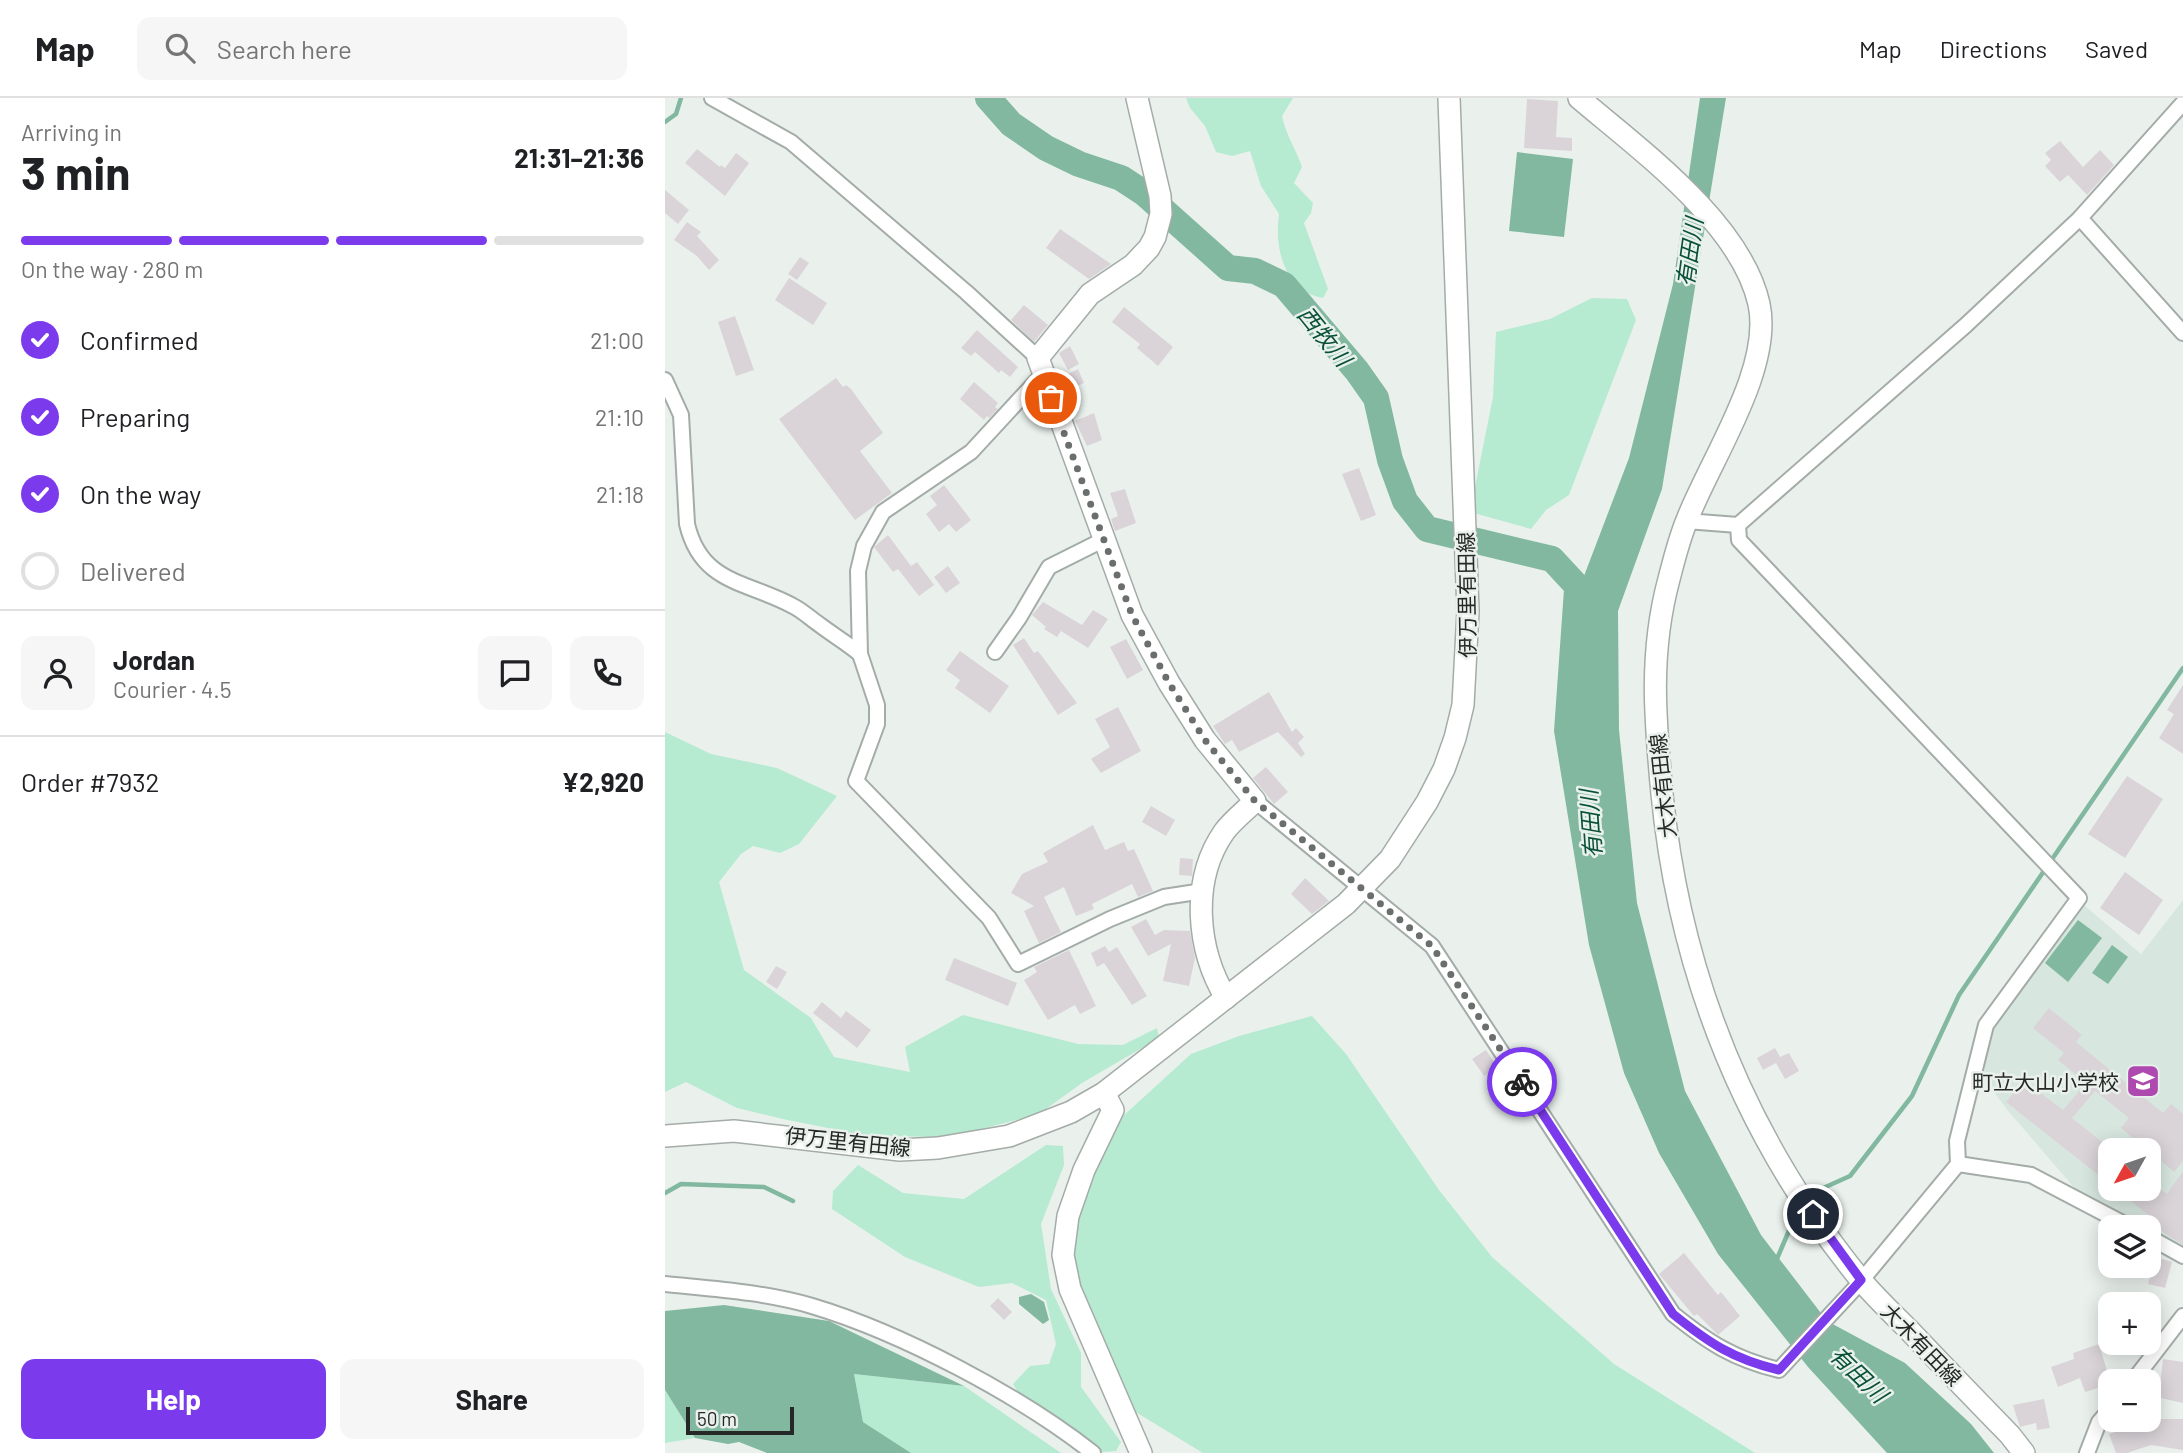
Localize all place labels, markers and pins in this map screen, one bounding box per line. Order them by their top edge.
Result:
pin [1021,368,1081,428]
school or university icon: 町立大山小学校 [2124,1062,2162,1100]
place label: 町立大山小学校 [1972,1069,2119,1094]
pin [1783,1184,1843,1244]

